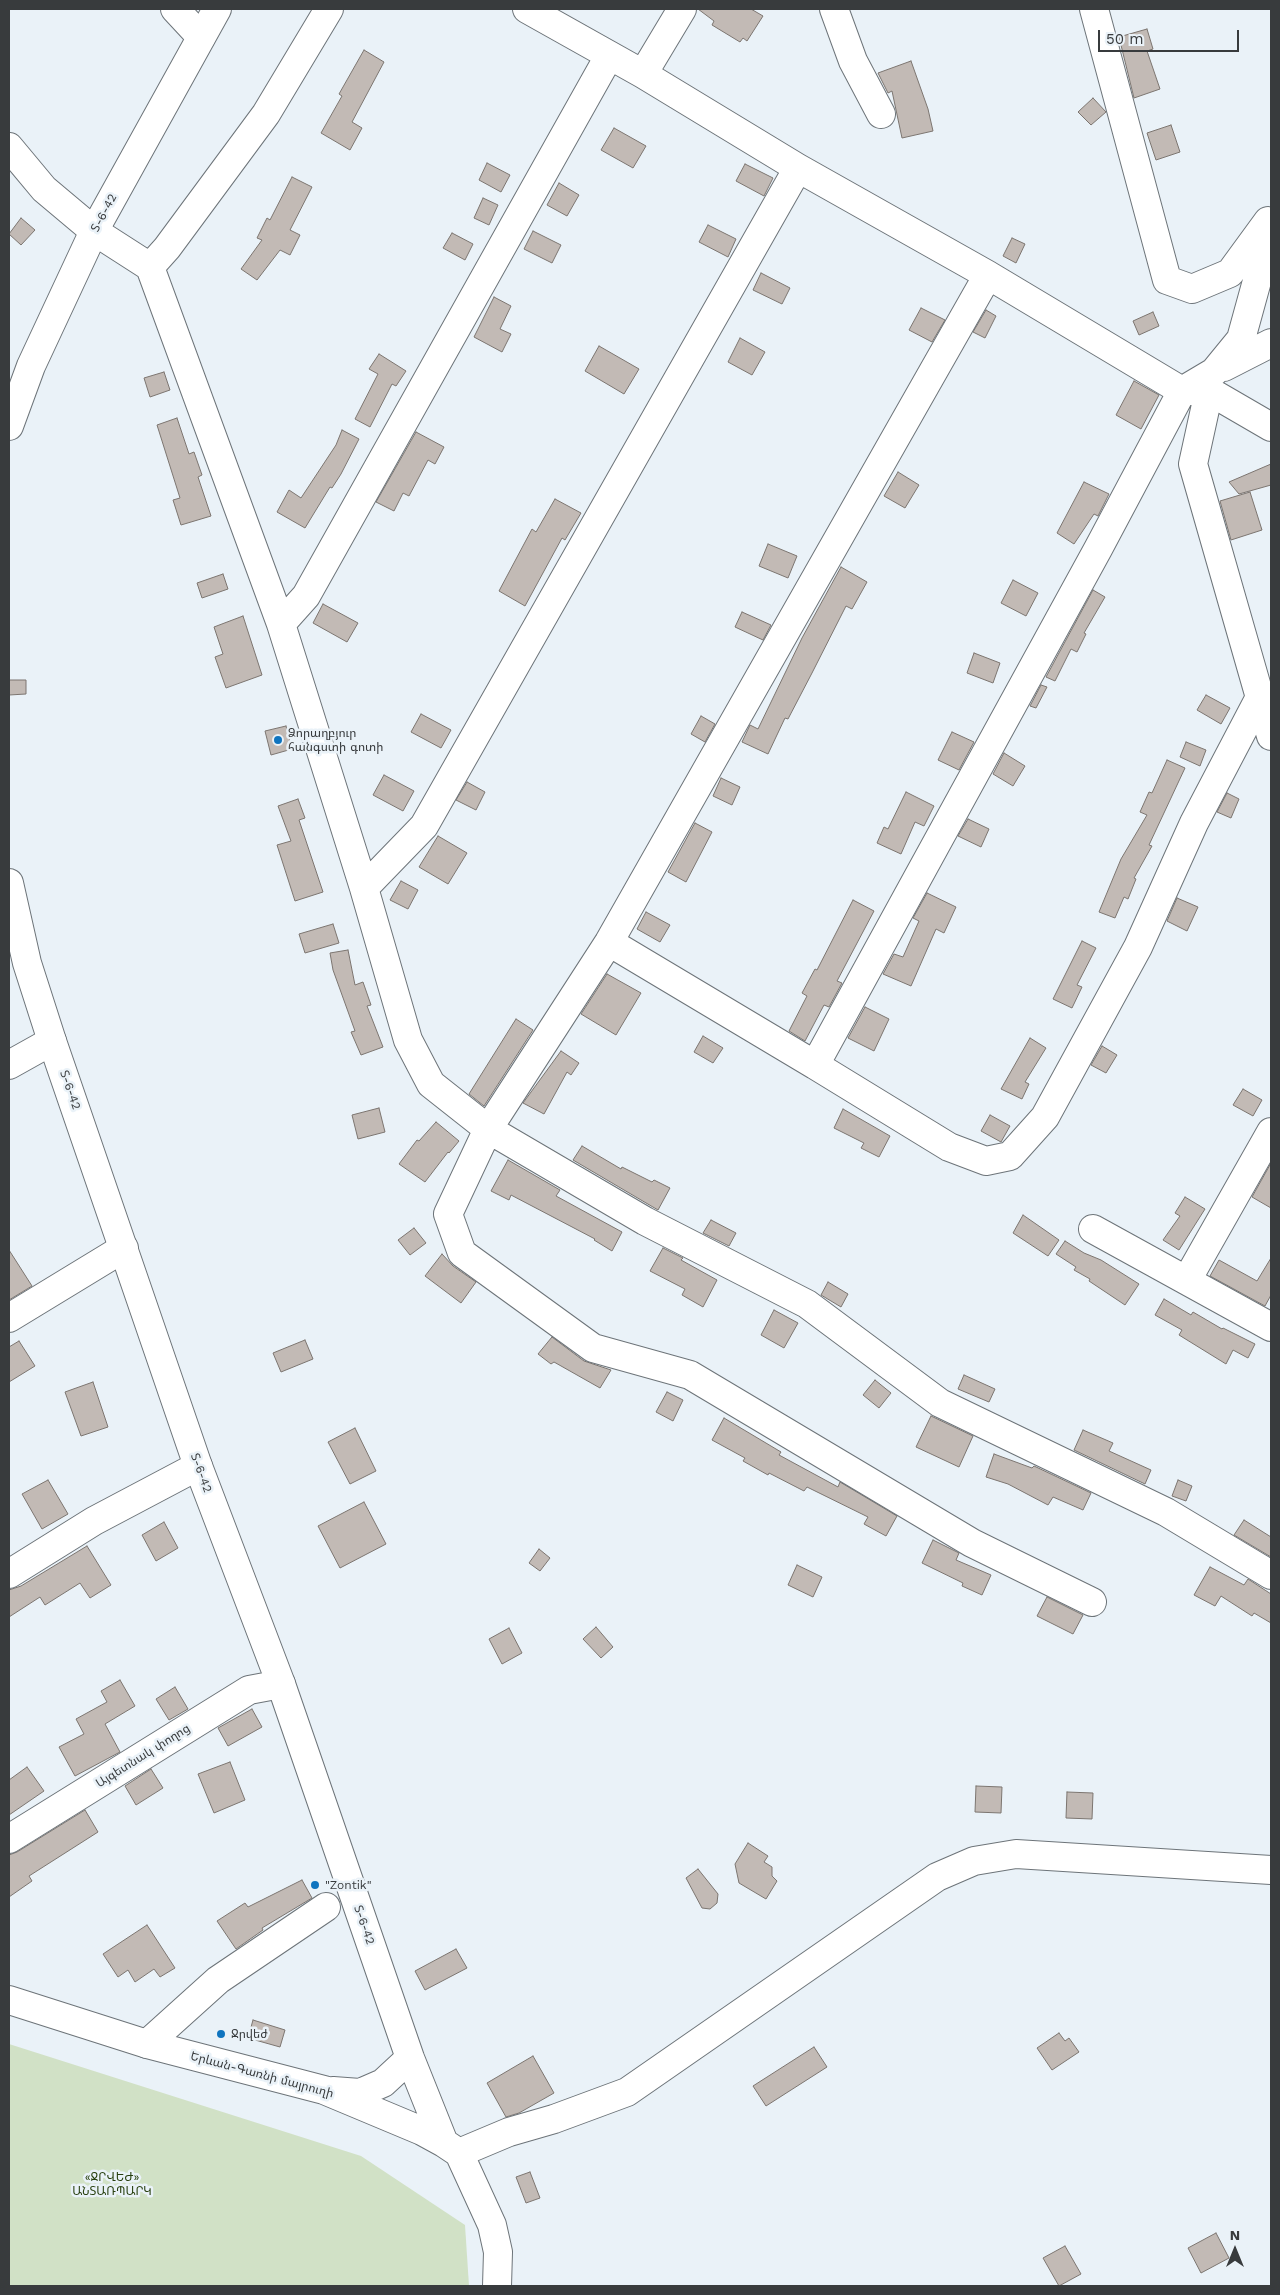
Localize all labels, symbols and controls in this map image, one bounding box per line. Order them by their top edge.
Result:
scale bar [1100,20,1241,52]
text: 50 m [1106,30,1143,48]
street label: Տ-6-42 [88,192,120,234]
place label: Ձորաղբյուր հանգստի գոտի [288,726,383,754]
marker: Ձորաղբյուր հանգստի գոտի [272,734,284,746]
street label: Տ-6-42 [57,1068,83,1112]
street label: Տ-6-42 [187,1451,215,1495]
street label: Այգետնակ փողոց [93,1721,193,1791]
place label: "Zontik" [325,1878,372,1892]
marker: "Zontik" [309,1879,321,1891]
street label: Տ-6-42 [351,1903,377,1947]
place label: Ջրվեժ [231,2027,268,2041]
marker: Ջրվեժ [215,2028,227,2040]
street label: Երևան-Գառնի մայրուղի [189,2049,335,2101]
park label: «ՋՐՎԵԺ» ԱՆՏԱՌՊԱՐԿ [72,2170,152,2198]
north arrow [1210,2225,1260,2275]
text: N [1230,2227,1240,2243]

